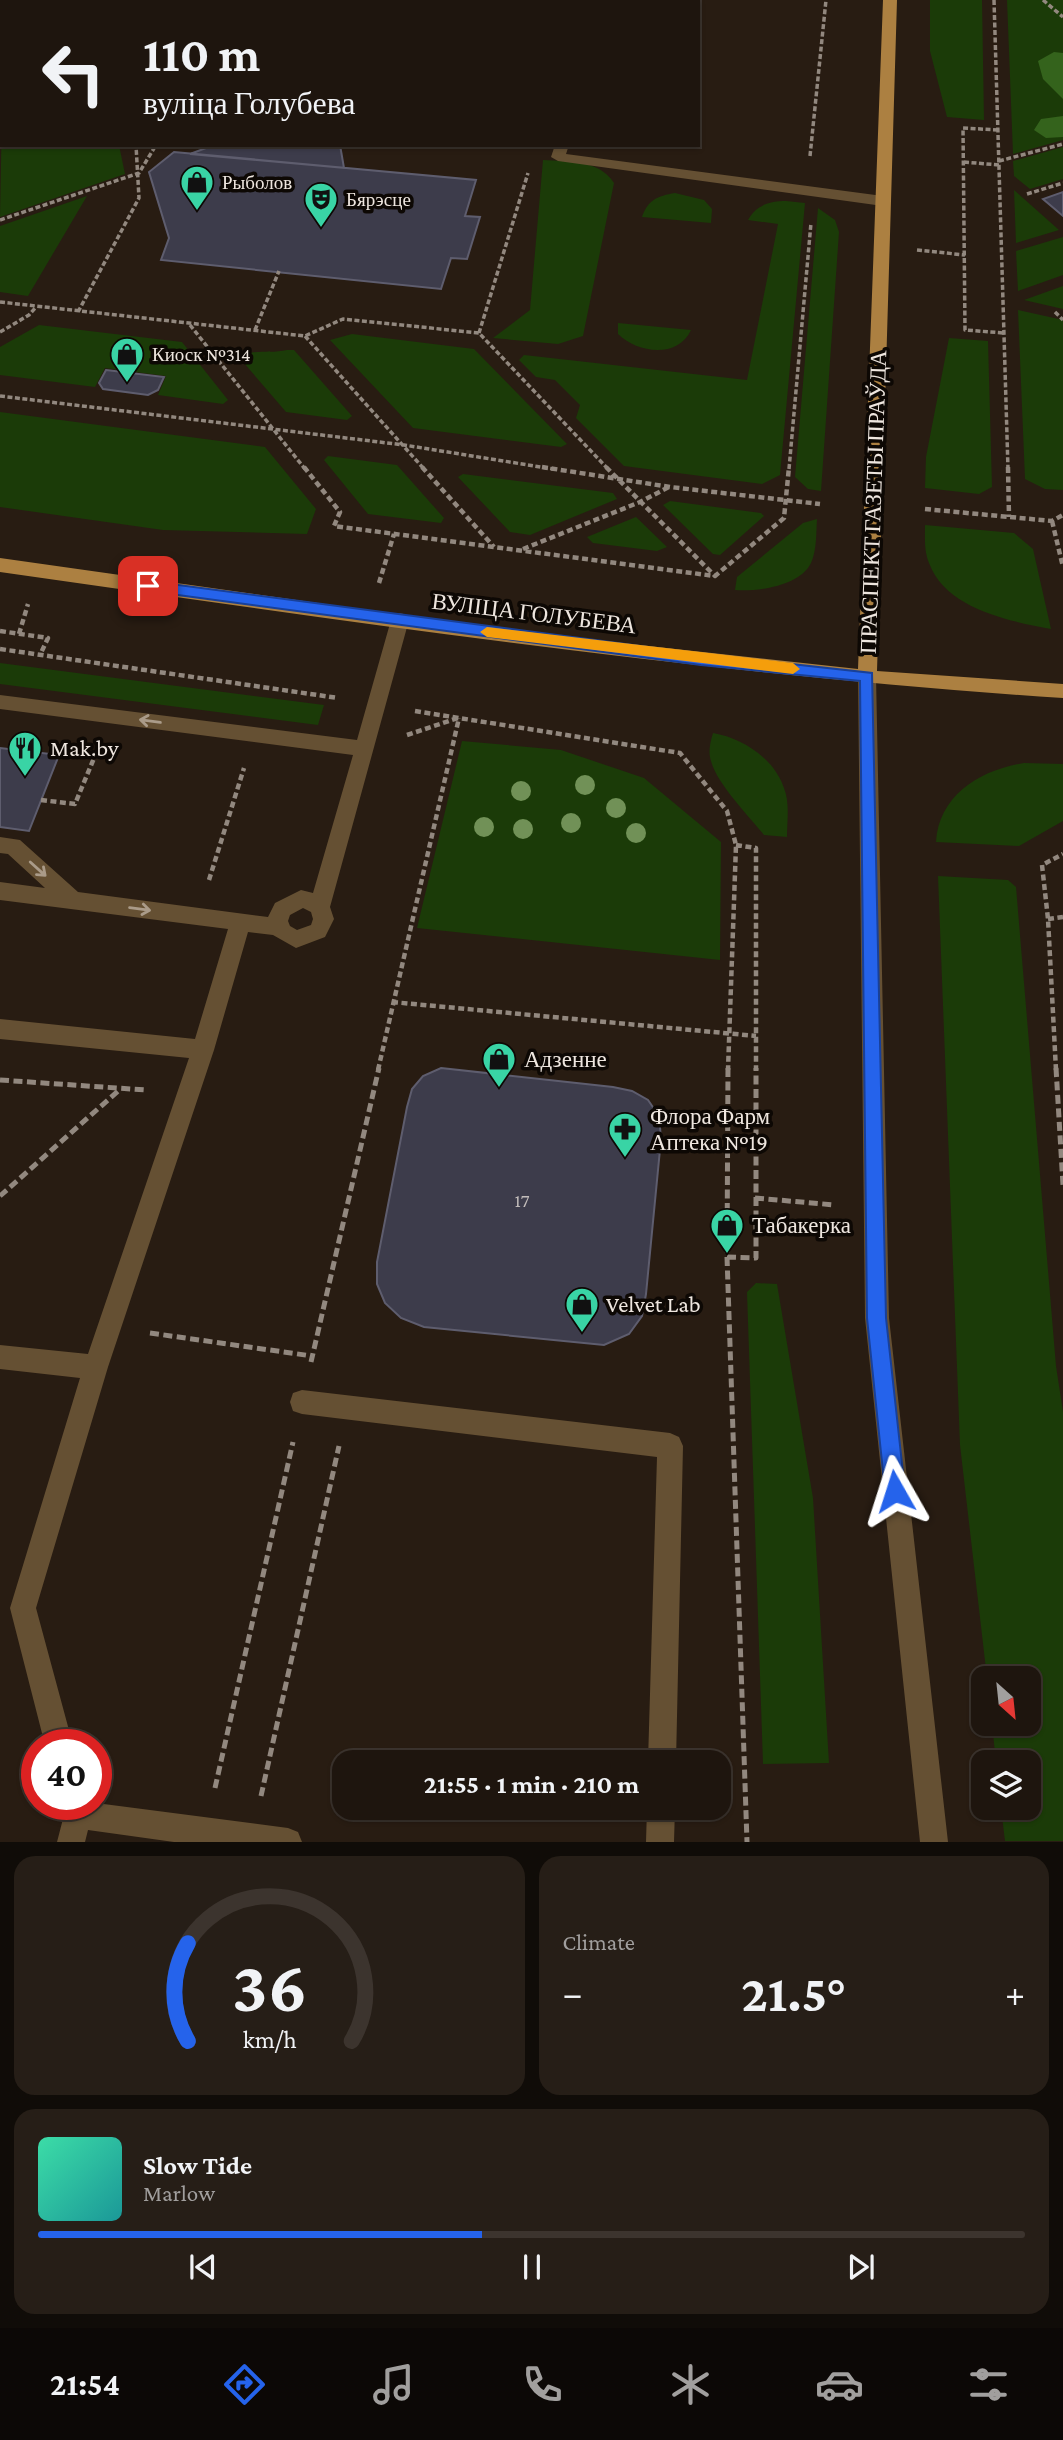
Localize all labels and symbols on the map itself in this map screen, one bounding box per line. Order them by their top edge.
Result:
shop icon: Рыболов [178,163,216,212]
place label: Рыболов [222,172,292,193]
theatre icon: Бярэсце [302,180,340,229]
place label: Бярэсце [346,189,411,210]
shop icon: Киоск №314 [108,335,146,384]
place label: Киоск №314 [152,344,251,365]
street label: ПРАСПЕКТ ГАЗЕТЫ ПРАЎДА [855,349,891,654]
pin [118,556,178,616]
street label: ВУЛІЦА ГОЛУБЕВА [430,588,638,638]
one-way arrow [139,715,162,728]
restaurant icon: Mak.by [6,729,44,778]
place label: Mak.by [50,735,119,761]
one-way arrow [29,861,46,878]
one-way arrow [128,903,151,916]
shop icon: Адзенне [480,1040,518,1089]
place label: Адзенне [524,1046,607,1072]
place label: Флора Фарм Аптека №19 [650,1103,771,1155]
pharmacy icon: Флора Фарм Аптека №19 [606,1110,644,1159]
house number: 17 [514,1190,530,1211]
shop icon: Табакерка [708,1206,746,1255]
place label: Табакерка [752,1212,851,1238]
shop icon: Velvet Lab [563,1285,601,1334]
place label: Velvet Lab [606,1291,701,1317]
position arrow [858,1454,932,1528]
north arrow [971,1666,1041,1736]
speed limit sign: 40 [21,1729,112,1820]

